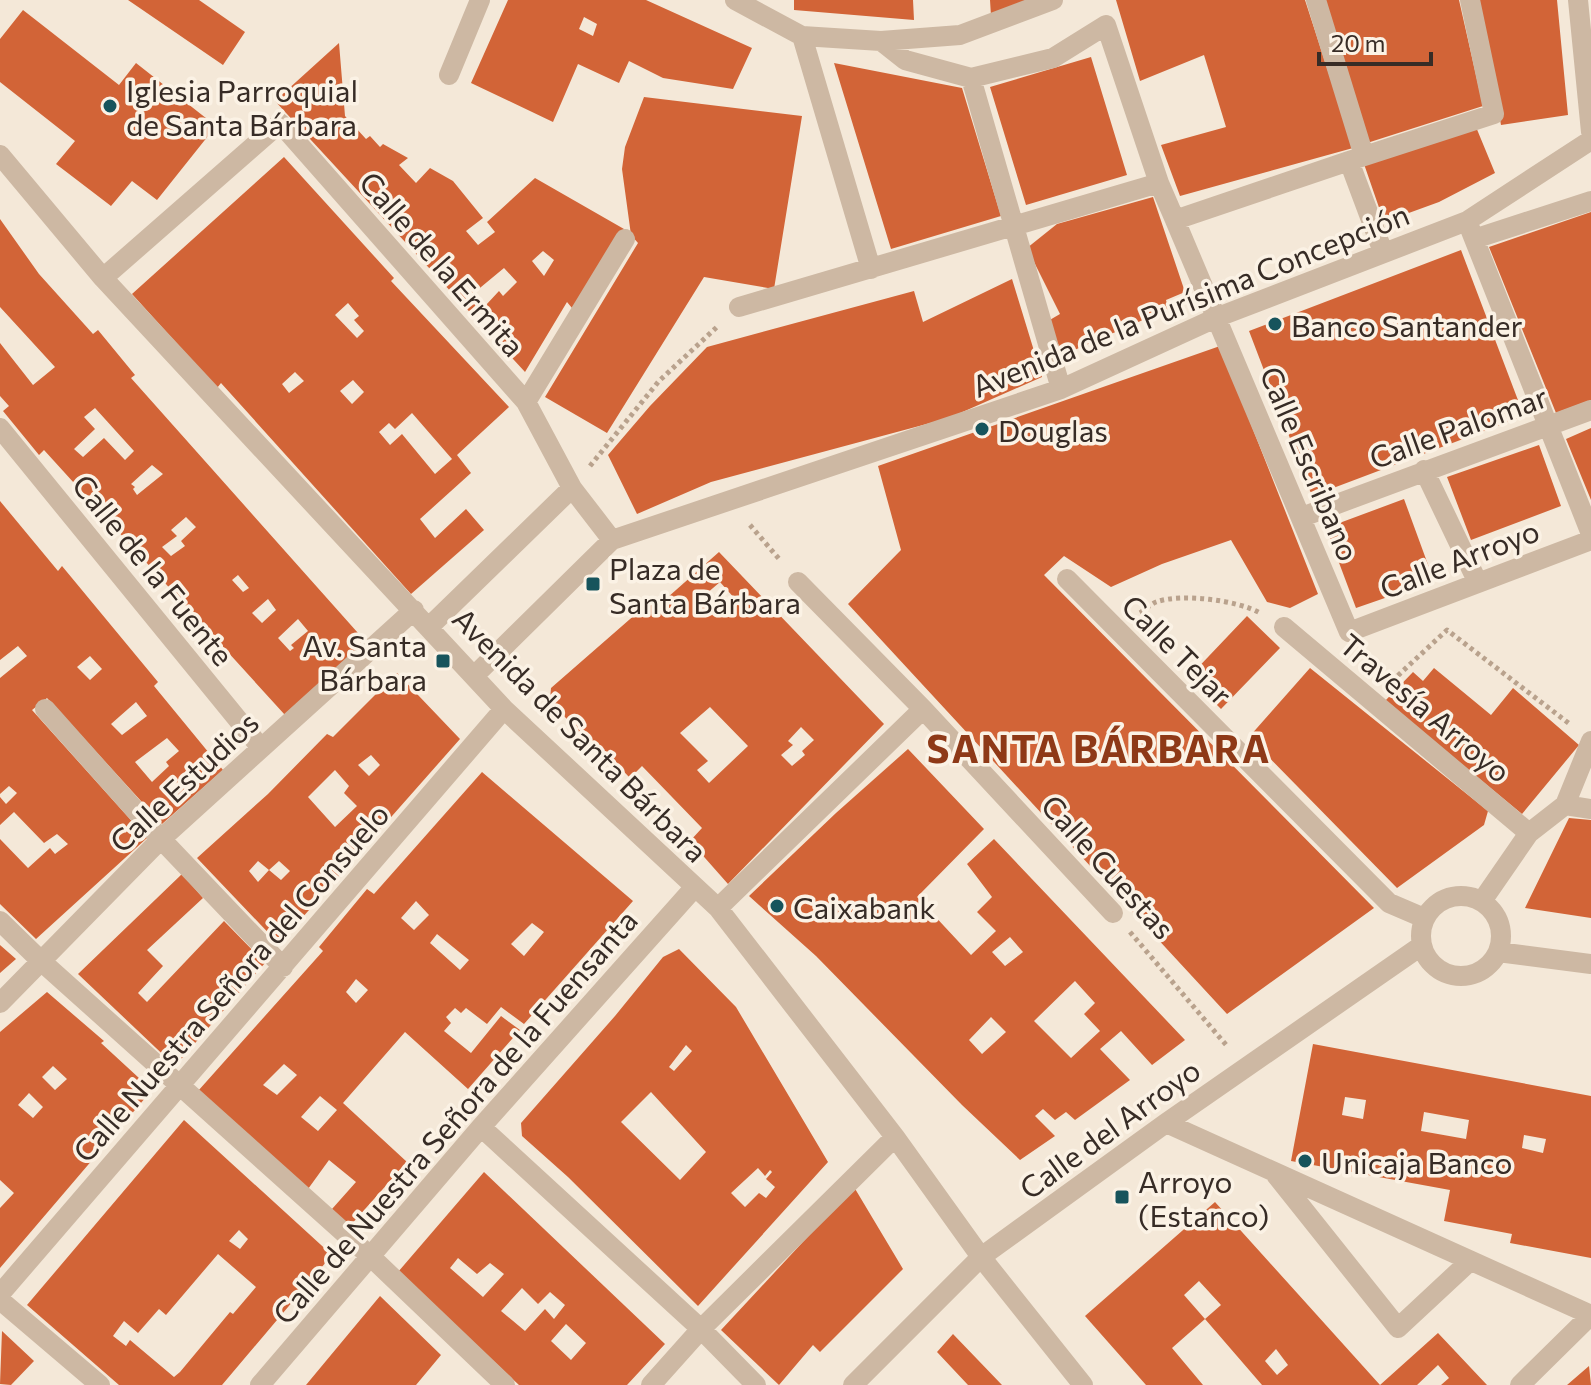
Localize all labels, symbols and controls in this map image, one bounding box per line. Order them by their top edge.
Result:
scale bar [1319,16,1431,66]
text: 20 m [1331,28,1385,57]
place label: Iglesia Parroquial de Santa Bárbara [126,71,358,142]
marker: Iglesia Parroquial de Santa Bárbara [101,97,119,115]
street label: Calle de la Ermita [353,163,533,363]
street label: Avenida de la Purísima Concepción [966,194,1414,404]
place label: Banco Santander [1291,306,1523,343]
marker: Banco Santander [1266,315,1284,333]
street label: Calle Escribano [1253,360,1369,566]
street label: Calle Palomar [1364,377,1552,475]
place label: Douglas [998,411,1108,448]
marker: Douglas [973,420,991,438]
street label: Calle de la Fuente [66,466,242,672]
street label: Calle Arroyo [1374,511,1544,605]
place label: Plaza de Santa Bárbara [609,549,801,620]
marker: Plaza de Santa Bárbara [584,575,602,593]
street label: Calle Tejar [1115,586,1241,712]
street label: Avenida de Santa Bárbara [446,599,716,869]
street label: Travesía Arroyo [1333,625,1519,789]
place label: Av. Santa Bárbara [302,626,427,697]
marker: Av. Santa Bárbara [434,652,452,670]
street label: Calle Estudios [101,703,265,859]
district label: SANTA BÁRBARA [927,724,1271,771]
street label: Calle Cuestas [1035,786,1183,946]
street label: Calle Nuestra Señora del Consuelo [64,795,396,1169]
place label: Caixabank [793,888,936,925]
marker: Caixabank [768,897,786,915]
street label: Calle de Nuestra Señora de la Fuensanta [264,901,644,1331]
street label: Calle del Arroyo [1012,1050,1206,1206]
place label: Unicaja Banco [1321,1143,1512,1180]
marker: Unicaja Banco [1296,1152,1314,1170]
place label: Arroyo (Estanco) [1138,1162,1269,1233]
marker: Arroyo (Estanco) [1113,1188,1131,1206]

